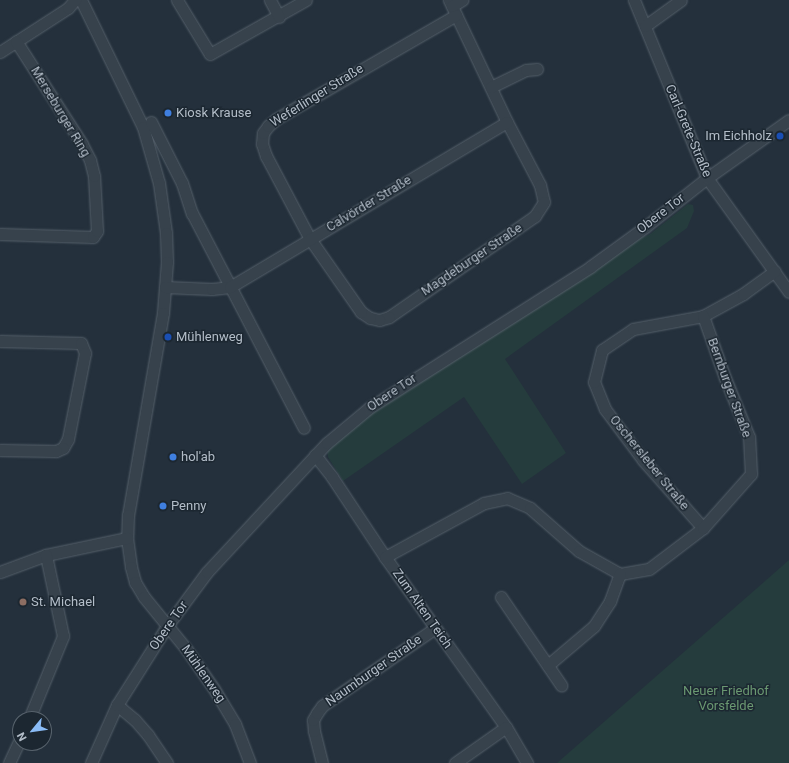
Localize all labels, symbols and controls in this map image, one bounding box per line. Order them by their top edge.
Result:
street label: Weferlinger Straße [267,61,367,131]
street label: Merseburger Ring [27,64,93,160]
street label: Carl-Grete-Straße [661,82,715,180]
place label: Kiosk Krause [176,105,251,121]
marker: Kiosk Krause [163,108,173,118]
place label: Im Eichholz [705,128,772,144]
marker: Im Eichholz [775,131,785,141]
street label: Calvörder Straße [324,173,414,235]
street label: Obere Tor [634,190,688,238]
street label: Magdeburger Straße [419,220,525,300]
place label: Mühlenweg [176,329,243,345]
marker: Mühlenweg [163,332,173,342]
street label: Bernburger Straße [704,336,754,440]
street label: Obere Tor [364,371,420,415]
street label: Oschersleber Straße [606,413,692,513]
place label: hol'ab [181,449,215,465]
marker: hol'ab [168,452,178,462]
place label: Penny [171,498,207,514]
marker: Penny [158,501,168,511]
street label: Zum Alten Teich [389,566,455,652]
place label: St. Michael [31,594,95,610]
marker: St. Michael [18,597,28,607]
street label: Obere Tor [146,598,192,654]
street label: Naumburger Straße [323,632,425,710]
street label: Mühlenweg [177,642,229,706]
park label: Neuer Friedhof Vorsfelde [683,684,769,715]
north arrow [12,711,52,751]
text: N [14,730,30,743]

